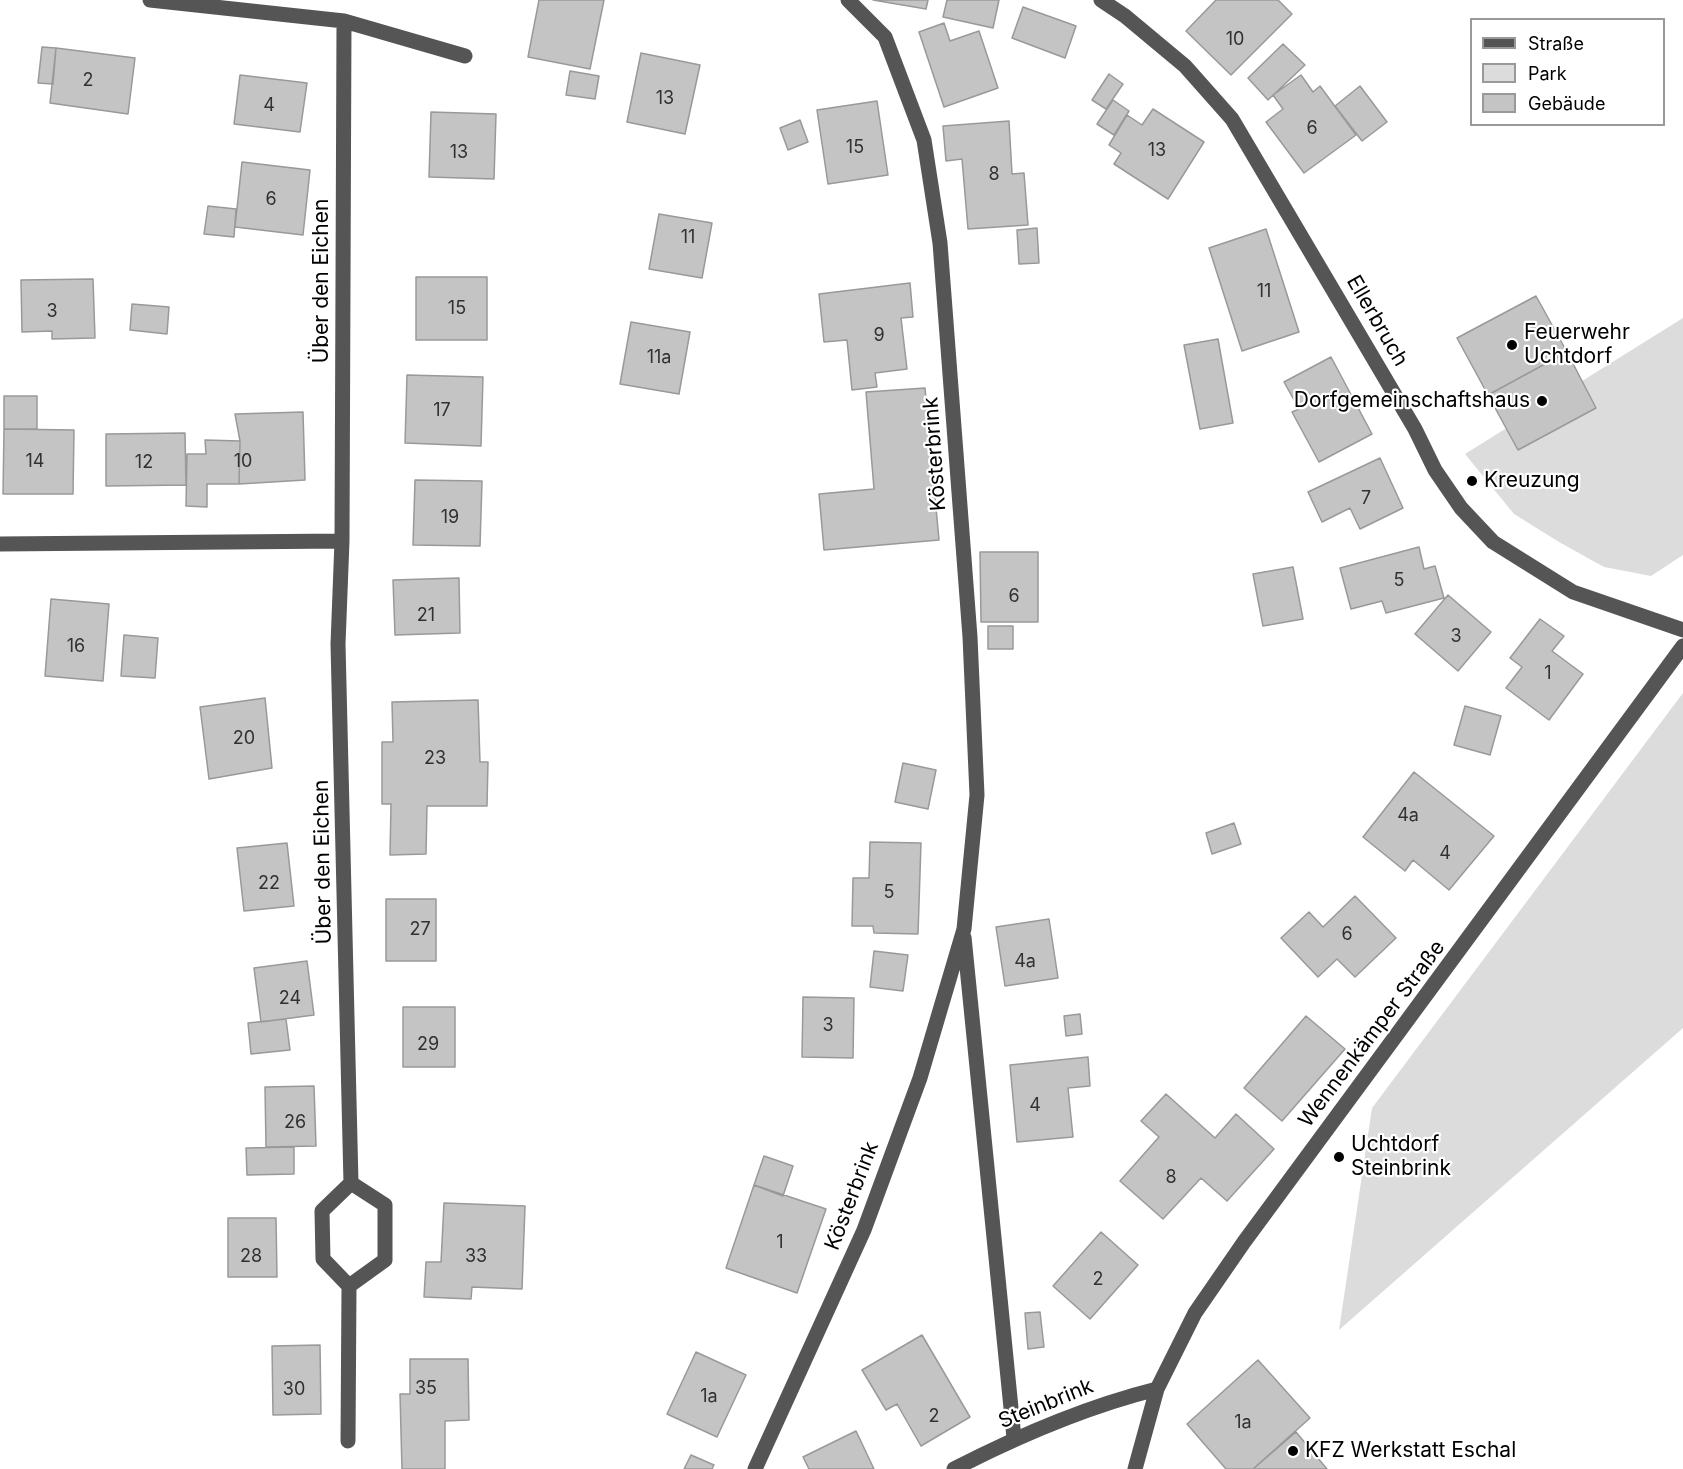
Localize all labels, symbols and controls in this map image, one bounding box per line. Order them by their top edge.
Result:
legend [1470,18,1665,126]
house number: 10 [1226,29,1244,51]
text: Straße [1528,33,1584,54]
text: Park [1528,63,1567,84]
house number: 2 [83,70,93,92]
house number: 13 [656,88,674,110]
text: Gebäude [1528,93,1605,114]
house number: 4 [263,95,275,117]
house number: 6 [1306,118,1318,140]
house number: 15 [846,137,864,159]
house number: 13 [1148,140,1166,162]
house number: 13 [450,142,468,164]
house number: 8 [988,164,1000,186]
house number: 6 [265,189,277,211]
street label: Über den Eichen [309,199,335,363]
house number: 11 [681,227,695,249]
street label: Ellerbruch [1341,271,1413,371]
house number: 11 [1257,281,1271,303]
house number: 15 [448,298,466,320]
house number: 3 [46,301,58,323]
place label: Feuerwehr Uchtdorf [1524,320,1630,370]
house number: 9 [873,325,885,347]
marker: Feuerwehr Uchtdorf [1505,338,1519,352]
house number: 11a [647,347,671,369]
place label: Dorfgemeinschaftshaus [1294,388,1530,414]
marker: Dorfgemeinschaftshaus [1535,394,1549,408]
street label: Kösterbrink [918,396,952,512]
house number: 17 [433,400,451,422]
house number: 14 [26,451,44,473]
house number: 10 [234,451,252,473]
house number: 12 [135,452,153,474]
place label: Kreuzung [1484,468,1580,494]
marker: Kreuzung [1465,474,1479,488]
house number: 7 [1361,488,1371,510]
house number: 19 [441,507,459,529]
house number: 5 [1394,570,1404,592]
house number: 6 [1008,586,1020,608]
house number: 21 [417,605,435,627]
house number: 3 [1450,626,1462,648]
house number: 16 [67,636,85,658]
house number: 1 [1544,663,1552,685]
house number: 20 [233,728,255,750]
house number: 23 [424,748,446,770]
street label: Über den Eichen [309,779,337,945]
house number: 4a [1397,805,1419,827]
house number: 4 [1439,843,1451,865]
house number: 22 [258,873,280,895]
house number: 5 [884,882,894,904]
house number: 27 [409,919,431,941]
house number: 6 [1341,924,1353,946]
street label: Wennenkämper Straße [1294,936,1450,1132]
house number: 4a [1014,951,1036,973]
house number: 24 [279,988,301,1010]
house number: 3 [822,1015,834,1037]
house number: 29 [417,1034,439,1056]
house number: 4 [1029,1095,1041,1117]
house number: 26 [284,1112,306,1134]
place label: Uchtdorf Steinbrink [1351,1132,1451,1182]
street label: Kösterbrink [820,1138,884,1254]
marker: Uchtdorf Steinbrink [1332,1150,1346,1164]
house number: 8 [1165,1167,1177,1189]
house number: 1 [776,1232,784,1254]
house number: 28 [240,1246,262,1268]
house number: 33 [465,1246,487,1268]
house number: 2 [1093,1269,1103,1291]
street label: Steinbrink [995,1374,1097,1434]
house number: 35 [415,1378,437,1400]
house number: 30 [283,1379,305,1401]
house number: 1a [700,1386,718,1408]
house number: 2 [929,1406,939,1428]
house number: 1a [1234,1412,1252,1434]
place label: KFZ Werkstatt Eschal [1305,1438,1516,1464]
marker: KFZ Werkstatt Eschal [1286,1444,1300,1458]

